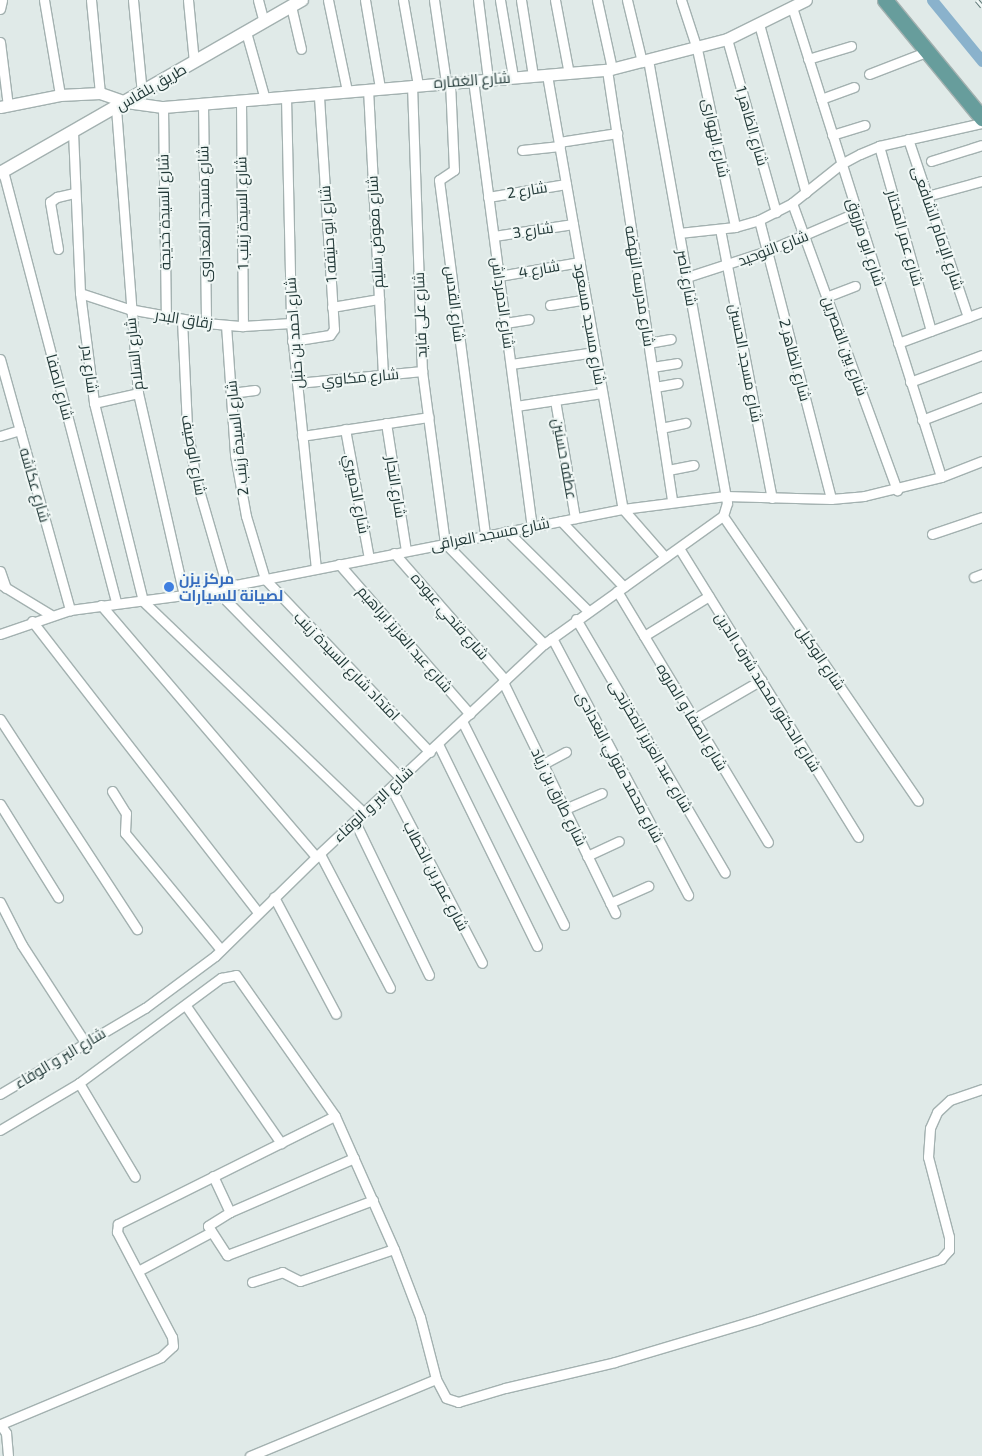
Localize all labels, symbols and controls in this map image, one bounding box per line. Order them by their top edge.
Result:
street label: طريق بلقاس [113,60,189,114]
street label: شارع الغفاره [433,68,511,92]
street label: شارع الظاهر 1 [732,84,772,168]
street label: شارع الهوارى [699,97,733,179]
street label: شارع مسجد المعداوى [194,145,214,283]
street label: شارع السيدة خديجة [154,154,174,270]
street label: شارع السيدة زينب 1 [232,156,252,270]
street label: شارع الإمام الشافعى [908,163,968,293]
street label: شارع معوض سليم [363,175,387,289]
street label: شارع 2 [505,178,549,202]
street label: شارع ابو حنيفه 1 [316,185,340,283]
street label: شارع عمر المختار [883,188,927,288]
street label: شارع ابو مرزوق [843,196,889,288]
street label: شارع 3 [512,218,554,242]
street label: شارع مدرسه النهضه [622,224,658,348]
street label: شارع التوحيد [735,226,811,270]
street label: شارع ناصر [673,248,701,308]
street label: شارع الدمرداش [488,256,518,350]
street label: شارع 4 [517,257,561,281]
street label: شارع مسجد مسعود [570,262,610,386]
street label: شارع القدس [441,265,469,343]
street label: شارع على فايد [410,272,430,358]
street label: شارع احمد بن حنبل [281,277,307,389]
street label: شارع بين القصرين [819,294,871,398]
street label: شارع مسجد الحسين [726,302,766,424]
street label: زقاق البدر [154,306,214,332]
street label: شارع السلام [121,317,147,391]
street label: شارع الظاهر 2 [775,317,815,403]
street label: شارع بدر [78,344,102,394]
street label: شارع الصفا [43,352,77,422]
street label: شارع مكاوي [320,365,400,389]
street label: شارع السيدة زينب 2 [222,380,252,496]
street label: شارع الوصيف [178,413,210,497]
street label: عطفه حسنين [549,417,581,501]
street label: شارع عكاشه [16,446,54,524]
street label: شارع الدميري [340,453,374,535]
street label: شارع النجار [382,455,410,519]
street label: شارع مسجد العراقى [429,514,551,554]
place label: مركز يزن لصيانة للسيارات [179,569,283,604]
street label: شارع فتحي عبوده [407,569,493,663]
marker: مركز يزن لصيانة للسيارات [163,581,175,593]
street label: شارع عبد العزيز ابراهيم [354,582,456,696]
street label: امتداد شارع السيدة زينب [290,608,404,724]
street label: شارع الدكتور محمد شرف الدين [711,609,825,775]
street label: شارع الوكيل [793,623,849,693]
street label: شارع الصفا و المروه [653,660,731,774]
street label: شارع عبد العزيز المخزنجى [606,676,696,816]
street label: شارع محمد متولي البغدادى [572,688,668,846]
street label: شارع طارق بن زياد [527,745,591,849]
street label: شارع البر و الوفاء [329,762,417,846]
street label: شارع عمر بن الخطاب [399,818,473,934]
street label: شارع البر و الوفاء [11,1024,109,1092]

